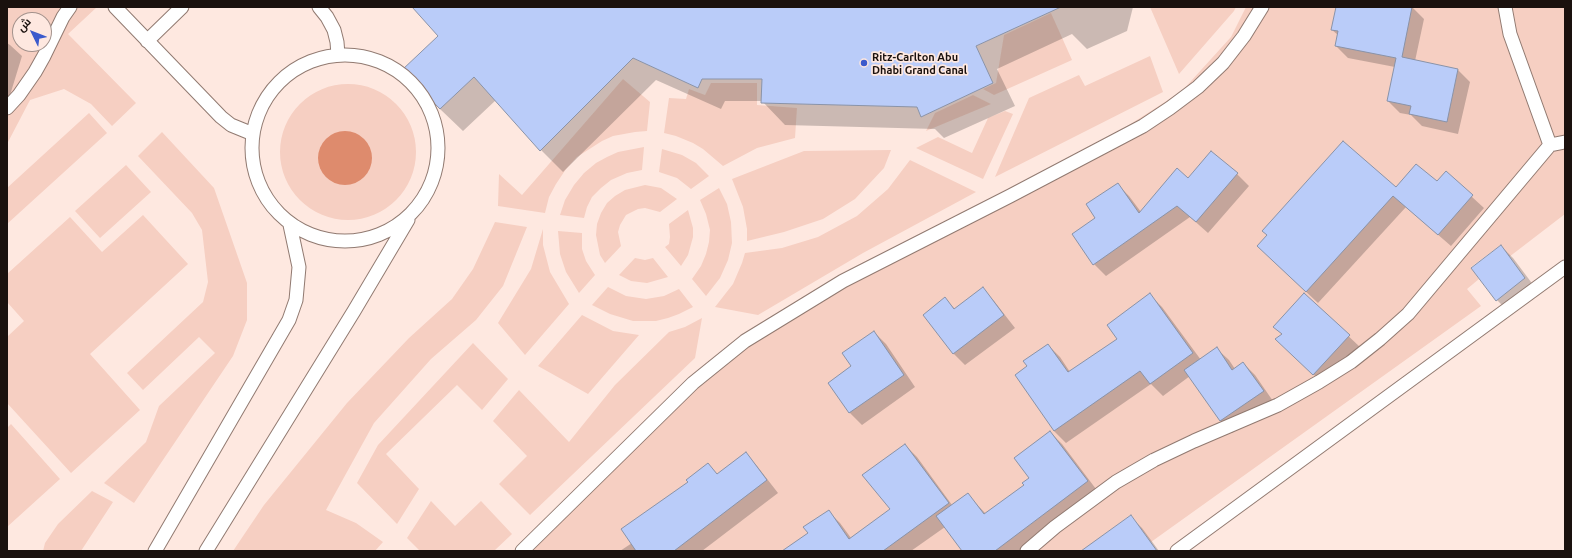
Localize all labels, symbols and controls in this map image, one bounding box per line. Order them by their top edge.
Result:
north arrow [12,12,52,52]
text: ش [15,15,33,34]
place label: Ritz-Carlton Abu Dhabi Grand Canal [872,50,967,76]
marker: Ritz-Carlton Abu Dhabi Grand Canal [859,58,869,68]

